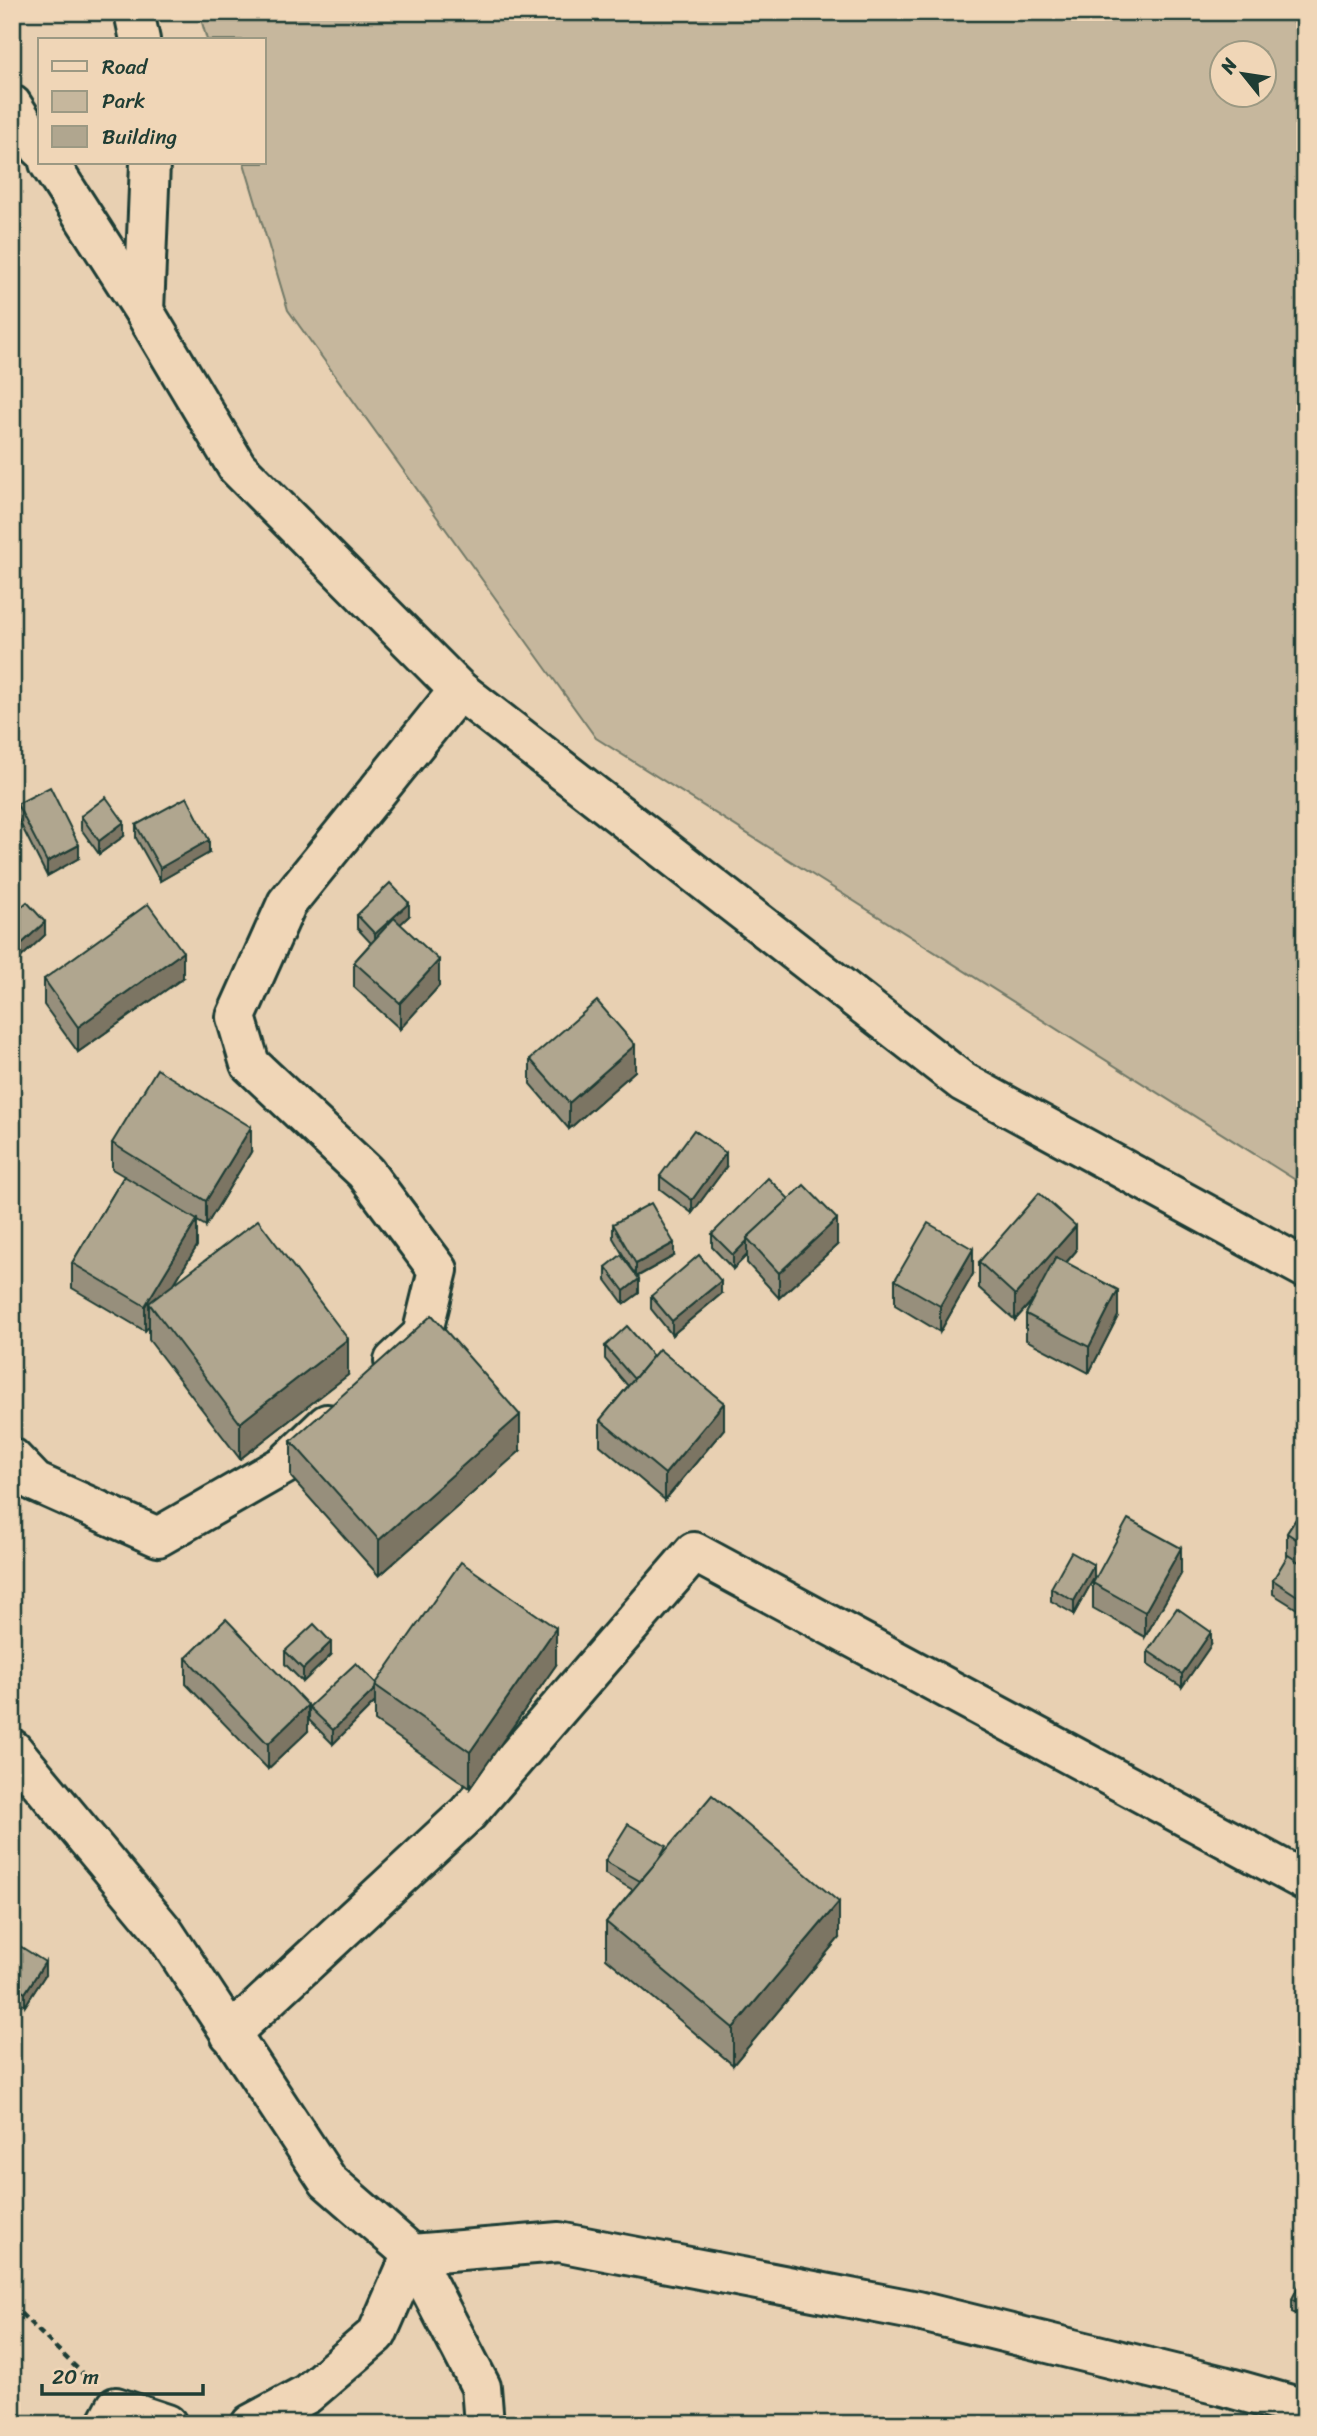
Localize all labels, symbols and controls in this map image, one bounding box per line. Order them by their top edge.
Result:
legend [38,38,266,164]
north arrow [1208,38,1278,108]
text: Road [102,48,149,86]
text: N [1211,51,1247,81]
text: Park [102,82,145,120]
text: Building [102,118,178,156]
scale bar [42,2352,203,2396]
text: 20 m [52,2358,99,2396]

